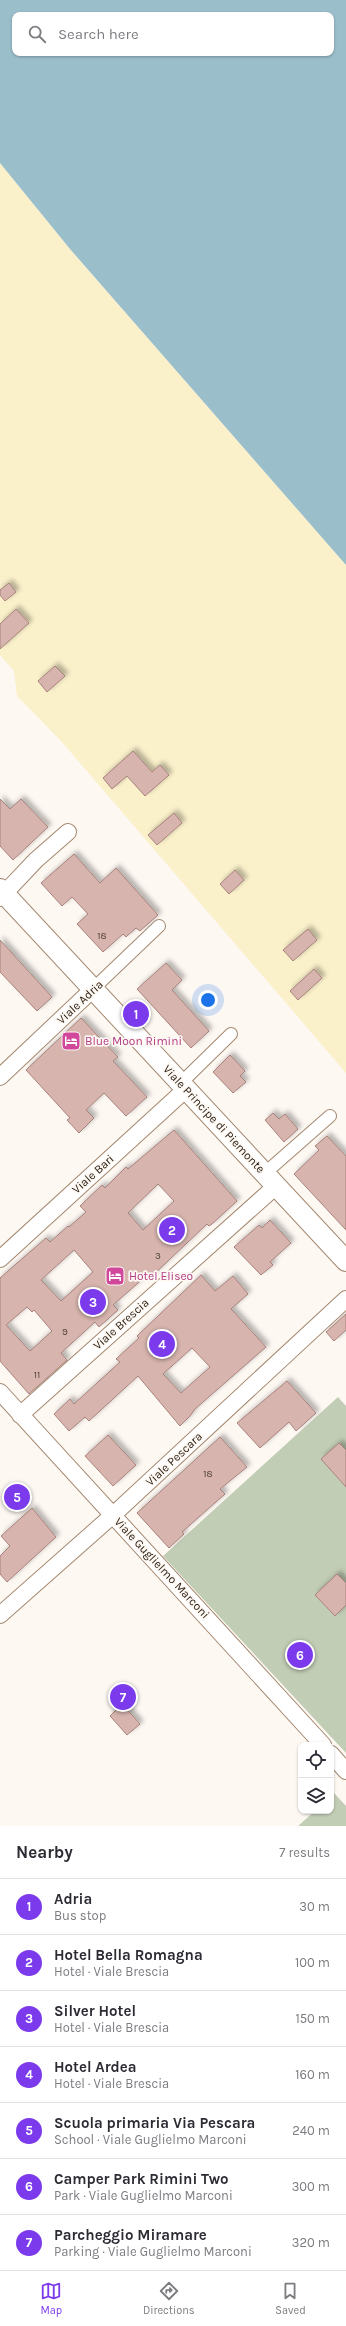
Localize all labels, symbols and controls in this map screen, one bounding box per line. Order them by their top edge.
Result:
search box [12,12,334,56]
icon: search [26,23,48,45]
text: Search here [58,25,139,43]
house number: 18 [97,930,107,942]
street label: Viale Adria [54,977,106,1027]
your location [198,990,218,1010]
pin: 1 [123,999,149,1029]
hotel icon: Blue Moon Rimini [60,1030,82,1052]
place label: Blue Moon Rimini [85,1034,182,1048]
street label: Viale Principe di Piemonte [160,1062,268,1176]
street label: Viale Bari [69,1152,117,1196]
pin: 2 [159,1215,185,1245]
house number: 3 [155,1250,161,1262]
hotel icon: Hotel Eliseo [104,1265,126,1287]
place label: Hotel Eliseo [129,1269,193,1283]
pin: 3 [80,1287,106,1317]
street label: Viale Brescia [90,1295,152,1353]
house number: 9 [62,1326,68,1338]
pin: 4 [149,1329,175,1359]
house number: 11 [34,1369,40,1381]
street label: Viale Pescara [143,1429,205,1489]
house number: 18 [203,1468,213,1480]
pin: 5 [4,1482,30,1512]
street label: Viale Guglielmo Marconi [112,1515,212,1621]
pin: 6 [287,1640,313,1670]
pin: 7 [110,1682,136,1712]
map controls [298,1742,334,1814]
button: locate [298,1742,334,1778]
button: layers [298,1778,334,1814]
text: Nearby [16,1842,73,1862]
text: 7 results [279,1845,330,1860]
text: Adria [54,1890,92,1908]
text: 1 [27,1899,31,1914]
text: 30 m [299,1899,330,1914]
text: Bus stop [54,1908,106,1923]
text: Hotel Bella Romagna [54,1946,203,1964]
text: 2 [25,1955,33,1970]
text: 100 m [295,1955,330,1970]
text: Hotel · Viale Brescia [54,1964,169,1979]
text: Silver Hotel [54,2002,136,2020]
text: 3 [25,2011,33,2026]
text: 150 m [295,2011,330,2026]
text: Hotel · Viale Brescia [54,2020,169,2035]
text: Hotel Ardea [54,2058,137,2076]
text: 4 [25,2067,33,2082]
text: 160 m [295,2067,330,2082]
text: Hotel · Viale Brescia [54,2076,169,2091]
text: Scuola primaria Via Pescara [54,2114,255,2132]
text: 5 [25,2123,33,2138]
text: 240 m [292,2123,330,2138]
text: School · Viale Guglielmo Marconi [54,2132,247,2147]
text: Camper Park Rimini Two [54,2170,229,2188]
text: 6 [25,2179,33,2194]
text: 300 m [292,2179,330,2194]
text: Park · Viale Guglielmo Marconi [54,2188,233,2203]
text: Parcheggio Miramare [54,2226,207,2244]
text: 7 [26,2235,32,2250]
text: 320 m [292,2235,330,2250]
text: Parking · Viale Guglielmo Marconi [54,2244,252,2259]
tab: Map [40,2280,62,2317]
tab: Directions [143,2280,195,2317]
tab: Saved [275,2280,306,2317]

